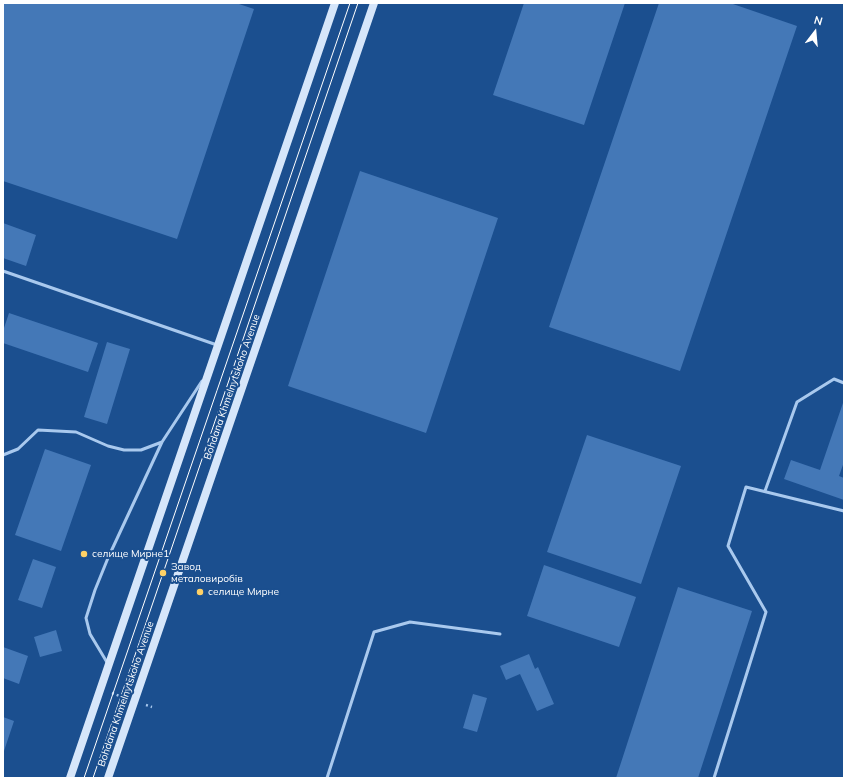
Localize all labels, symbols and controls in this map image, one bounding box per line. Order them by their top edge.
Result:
north arrow [795,12,835,52]
text: N [812,13,824,28]
street label: Bohdana Khmelnytskoho Avenue [201,313,263,461]
place label: селище Мирне1 [92,548,169,560]
marker: селище Мирне1 [79,549,89,559]
place label: Завод металовиробів [171,561,243,584]
marker: Завод металовиробів [158,568,168,578]
place label: селище Мирне [208,586,279,598]
marker: селище Мирне [195,587,205,597]
street label: Bohdana Khmelnytskoho Avenue [95,620,157,768]

